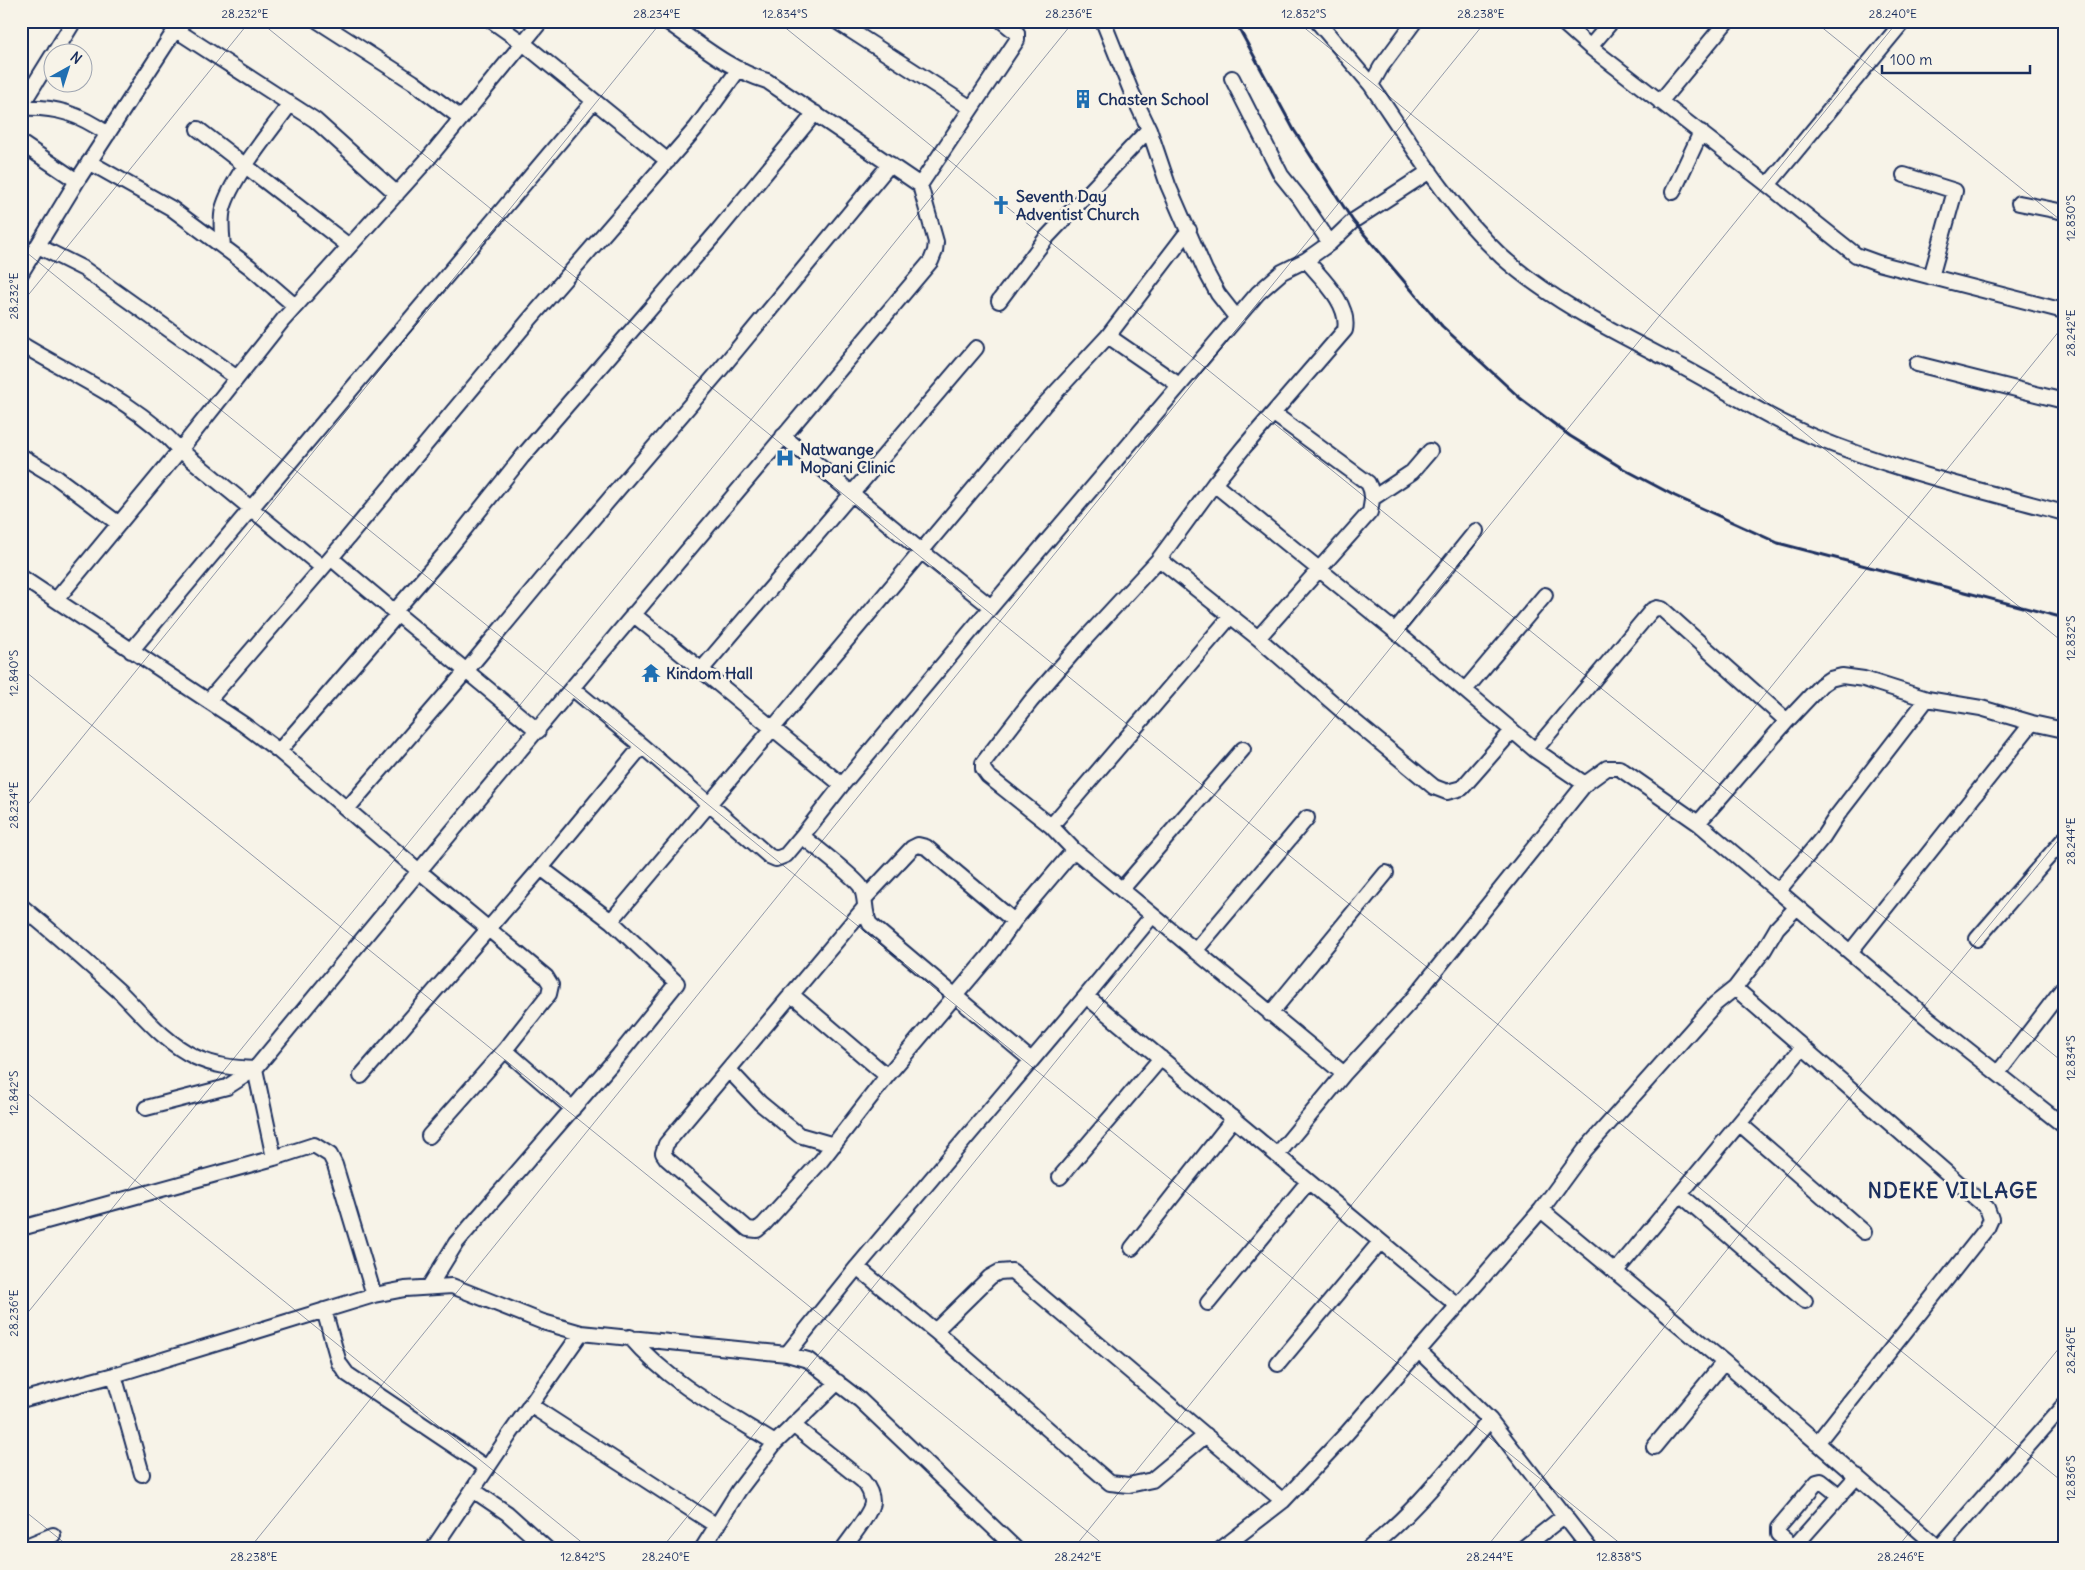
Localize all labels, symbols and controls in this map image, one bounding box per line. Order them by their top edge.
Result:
text: 28.232°E [221,6,269,21]
text: 28.234°E [633,6,681,21]
text: 12.834°S [762,6,808,21]
text: 28.236°E [1045,6,1093,21]
text: 12.832°S [1282,6,1327,21]
text: 28.238°E [1457,6,1505,21]
text: 28.240°E [1869,6,1917,21]
north arrow [42,42,92,92]
scale bar [1882,42,2030,74]
text: N [67,48,86,68]
text: 100 m [1890,50,1932,69]
building icon: Chasten School [1072,88,1094,110]
place label: Chasten School [1098,89,1209,109]
place label: Seventh Day Adventist Church [1016,186,1139,224]
church icon: Seventh Day Adventist Church [990,194,1012,216]
text: 12.830°S [2063,195,2078,241]
text: 28.232°E [6,272,21,320]
text: 28.242°E [2063,310,2078,356]
place label: Natwange Mopani Clinic [800,439,895,478]
hospital icon: Natwange Mopani Clinic [774,447,796,469]
text: 12.832°S [2063,615,2078,660]
text: 12.840°S [6,650,21,696]
temple icon: Kindom Hall [640,662,662,684]
place label: Kindom Hall [666,663,753,683]
text: 28.234°E [6,781,21,829]
text: 28.244°E [2063,817,2078,865]
text: 12.834°S [2063,1035,2078,1081]
text: 12.842°S [6,1070,21,1115]
district label: NDEKE VILLAGE [1867,1177,2039,1204]
text: 28.236°E [6,1289,21,1337]
text: 28.246°E [2063,1326,2078,1374]
text: 12.836°S [2063,1455,2078,1501]
text: 28.238°E [230,1549,278,1564]
text: 12.842°S [561,1549,606,1564]
text: 28.240°E [642,1549,690,1564]
text: 28.242°E [1055,1549,1101,1564]
text: 28.244°E [1466,1549,1514,1564]
text: 12.838°S [1596,1549,1642,1564]
text: 28.246°E [1877,1549,1925,1564]

